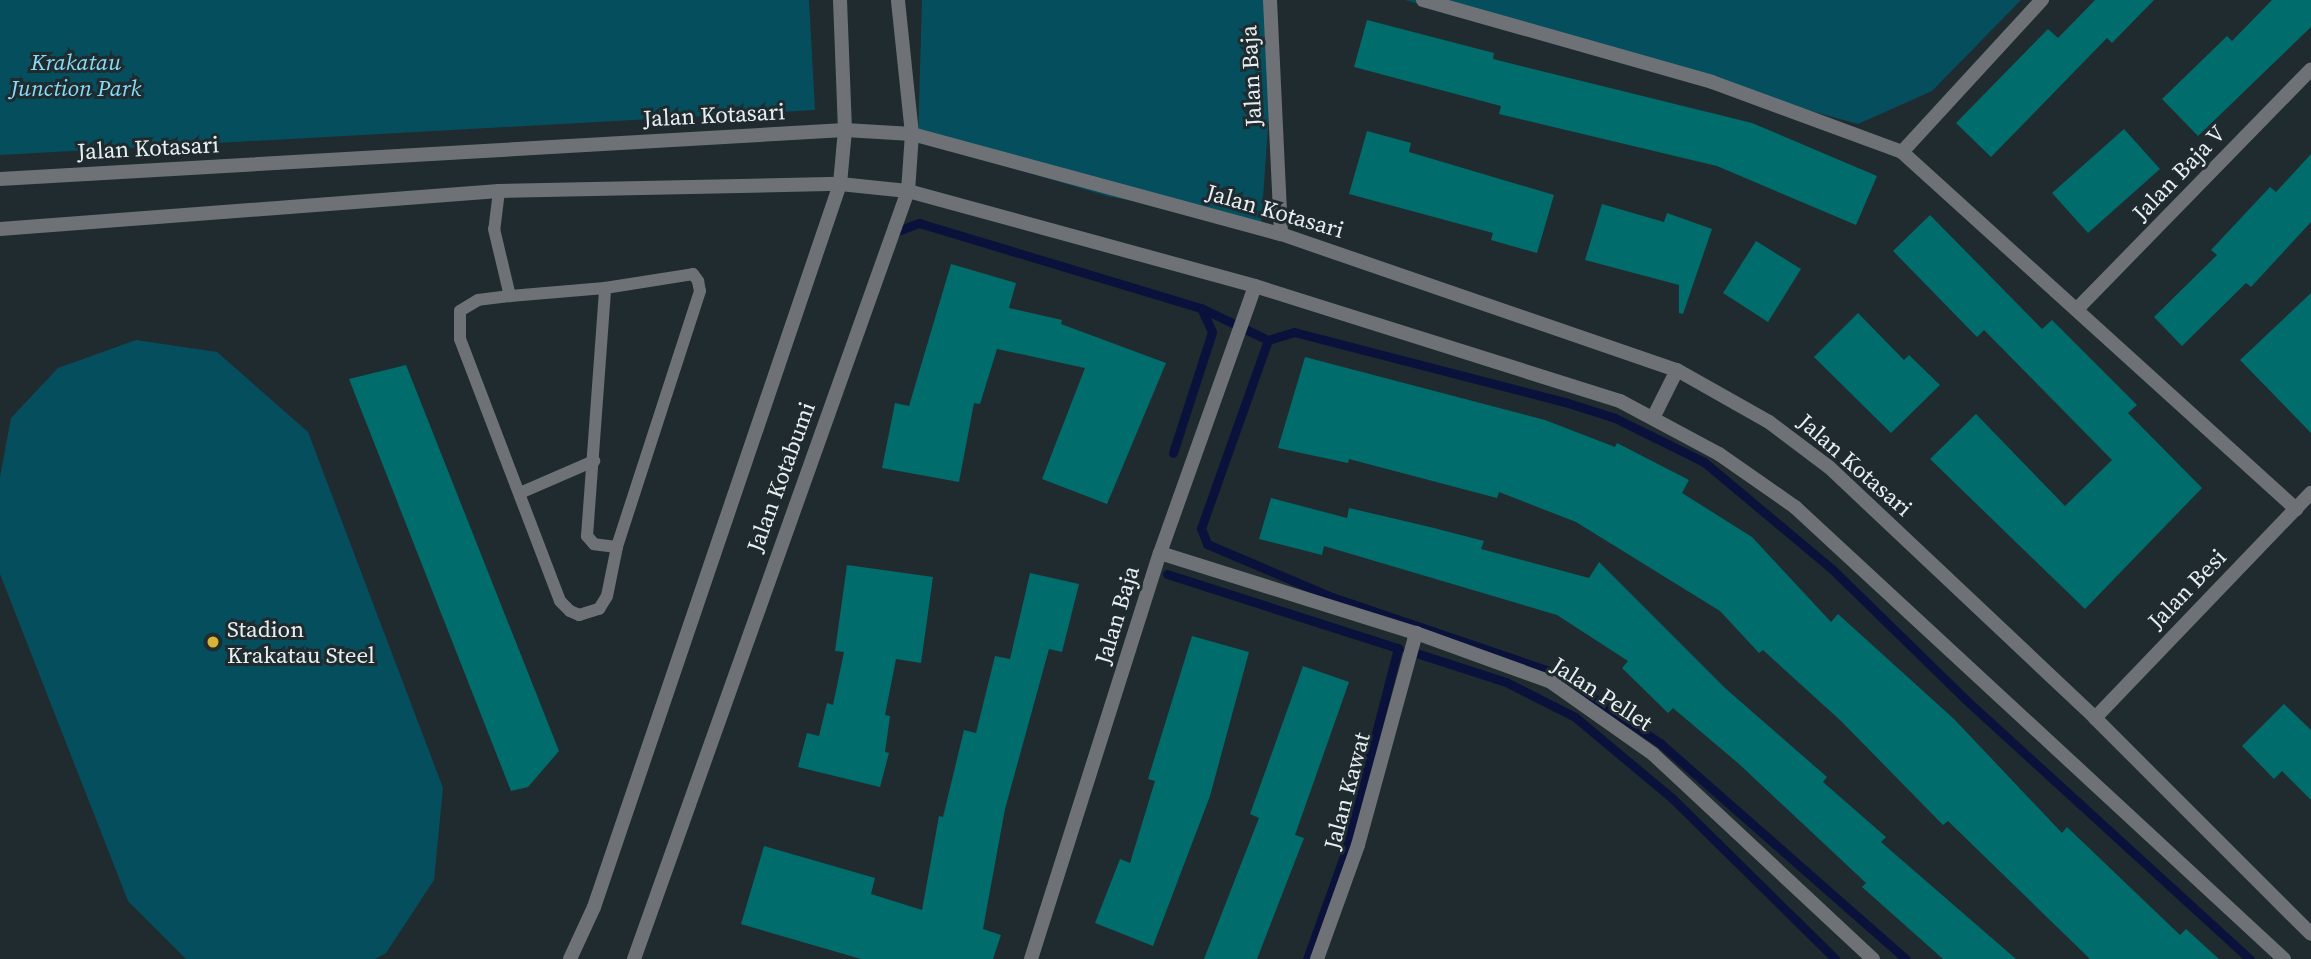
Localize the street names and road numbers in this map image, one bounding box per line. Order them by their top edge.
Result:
street label: Jalan Baja [1235,25,1267,127]
street label: Jalan Kotasari [642,98,786,132]
street label: Jalan Baja V [2127,119,2231,227]
street label: Jalan Kotasari [76,131,220,165]
street label: Jalan Kotasari [1203,178,1347,244]
street label: Jalan Kotabumi [741,398,821,556]
street label: Jalan Kotasari [1792,408,1918,522]
street label: Jalan Besi [2142,543,2232,635]
street label: Jalan Baja [1089,562,1145,668]
street label: Jalan Pellet [1546,651,1658,737]
street label: Jalan Kawat [1318,729,1376,853]

